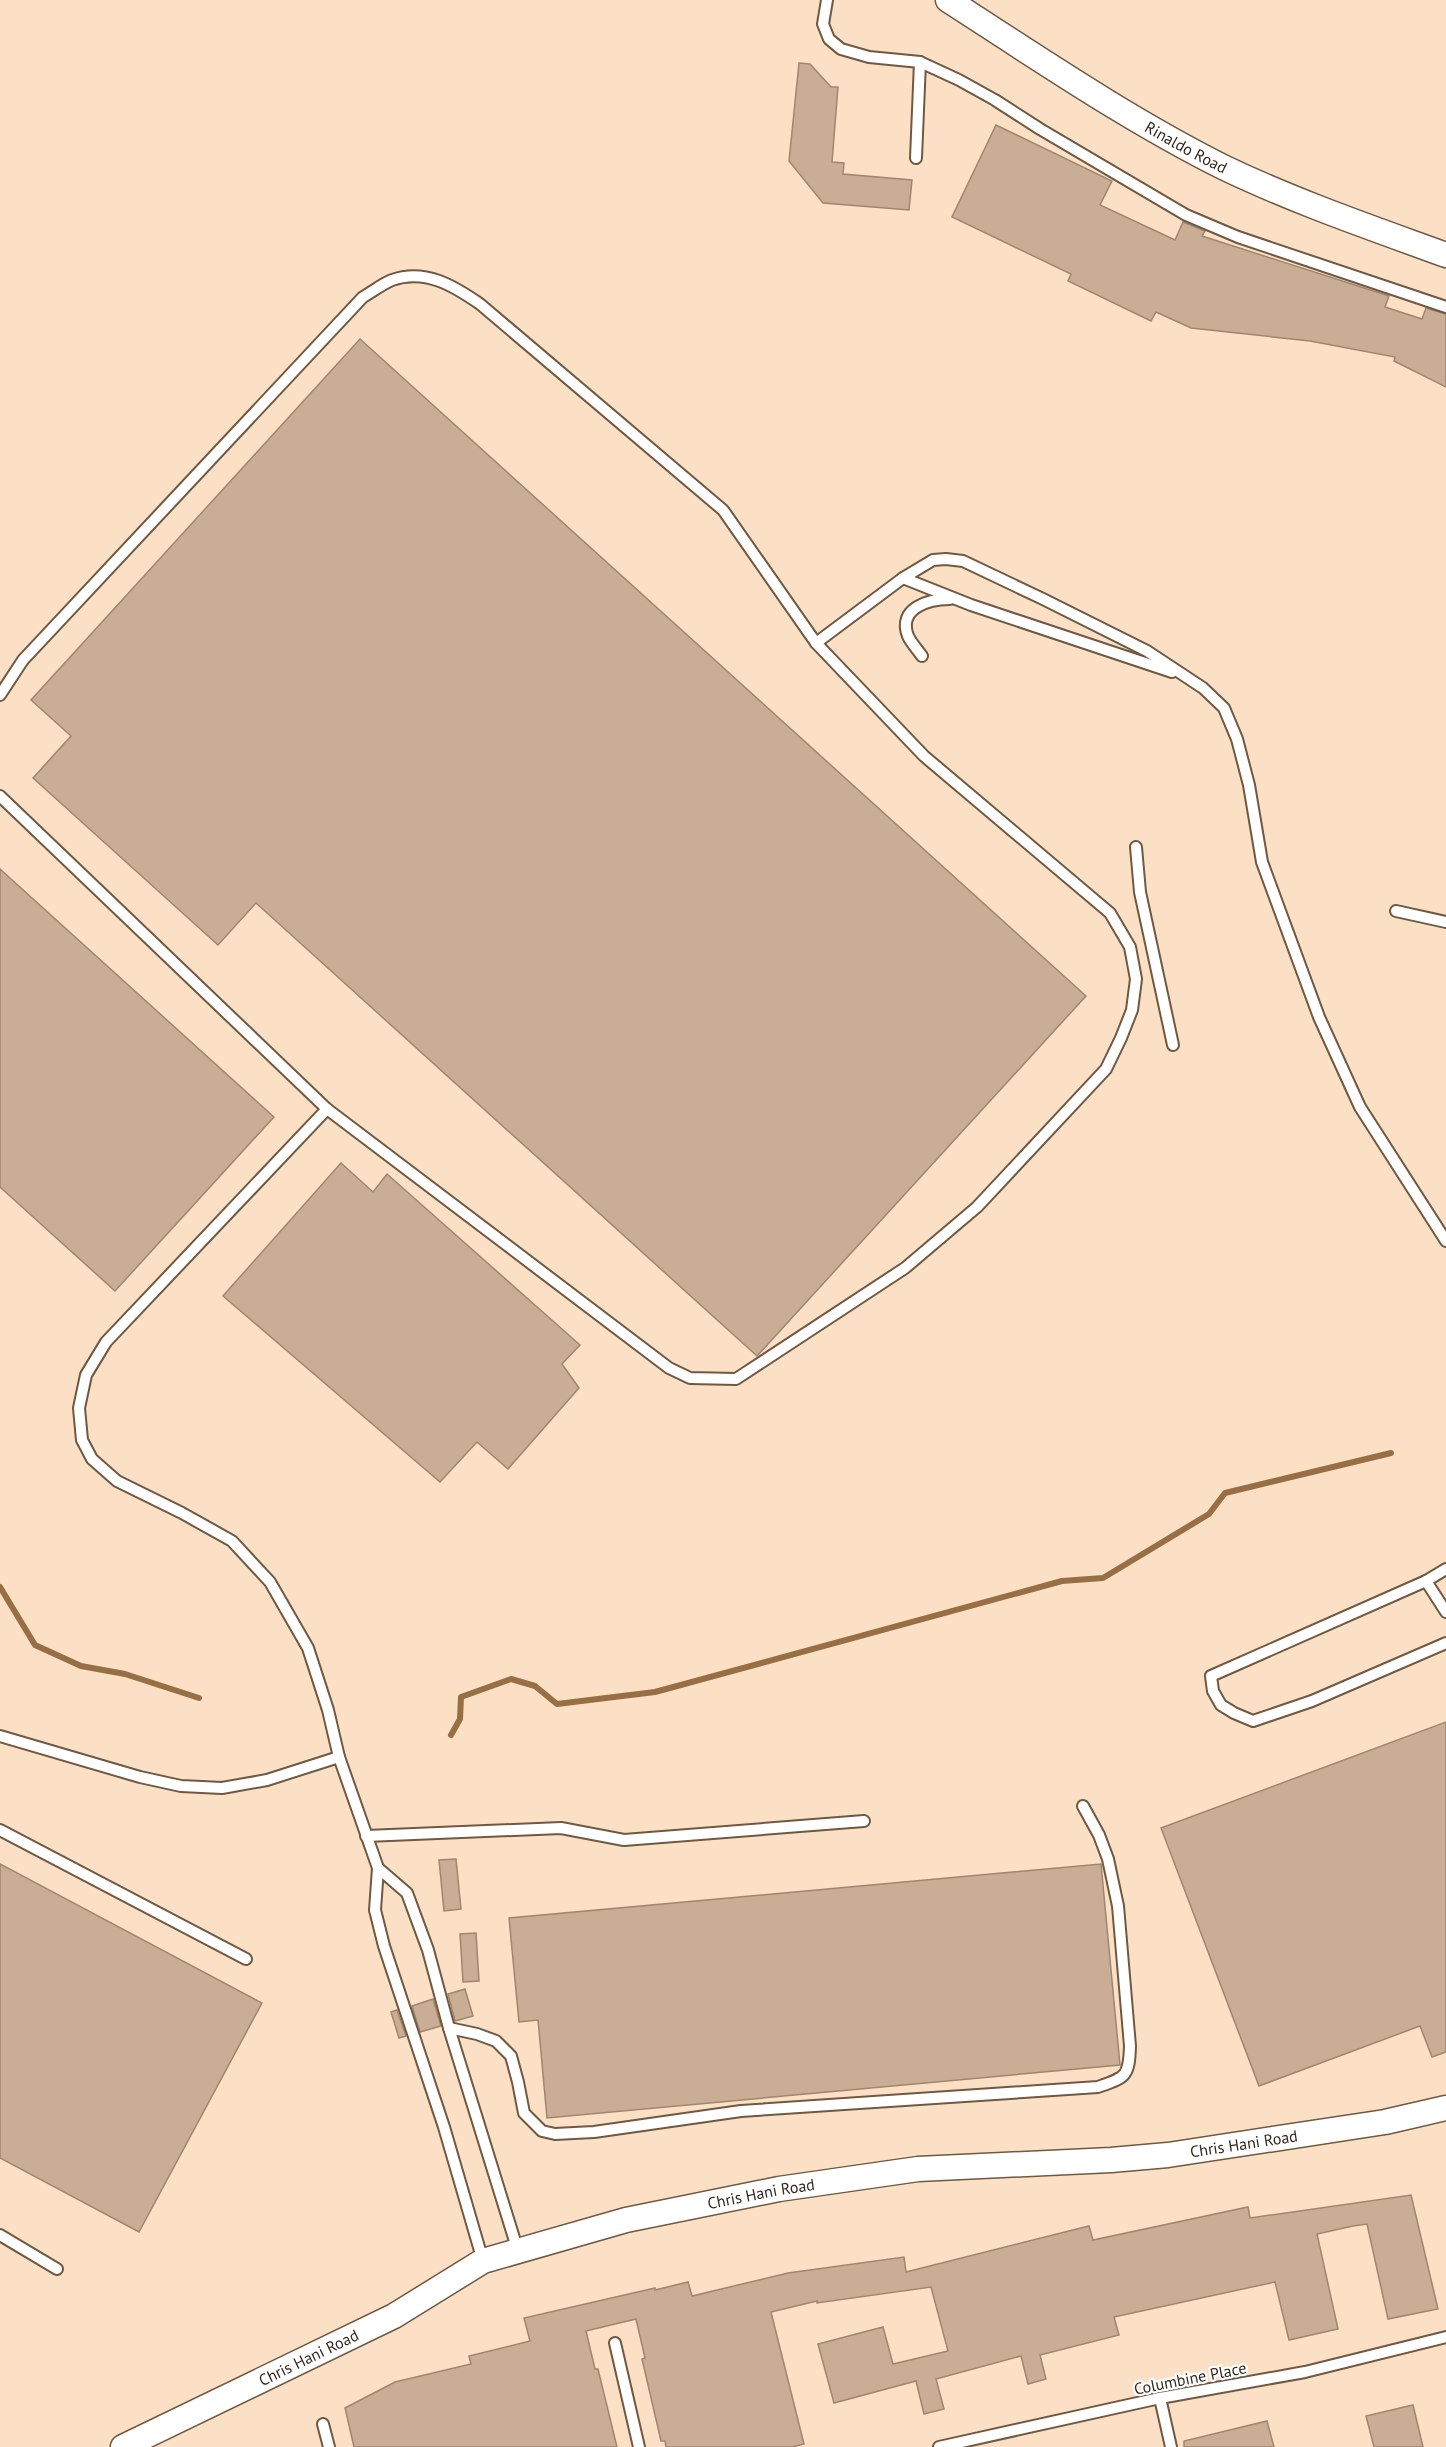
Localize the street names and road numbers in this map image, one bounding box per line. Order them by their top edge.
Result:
street label: Rinaldo Road [1141,117,1231,177]
street label: Chris Hani Road [1189,2125,1299,2162]
street label: Chris Hani Road [706,2174,816,2213]
street label: Chris Hani Road [255,2325,362,2390]
street label: Columbine Place [1132,2357,1248,2399]

